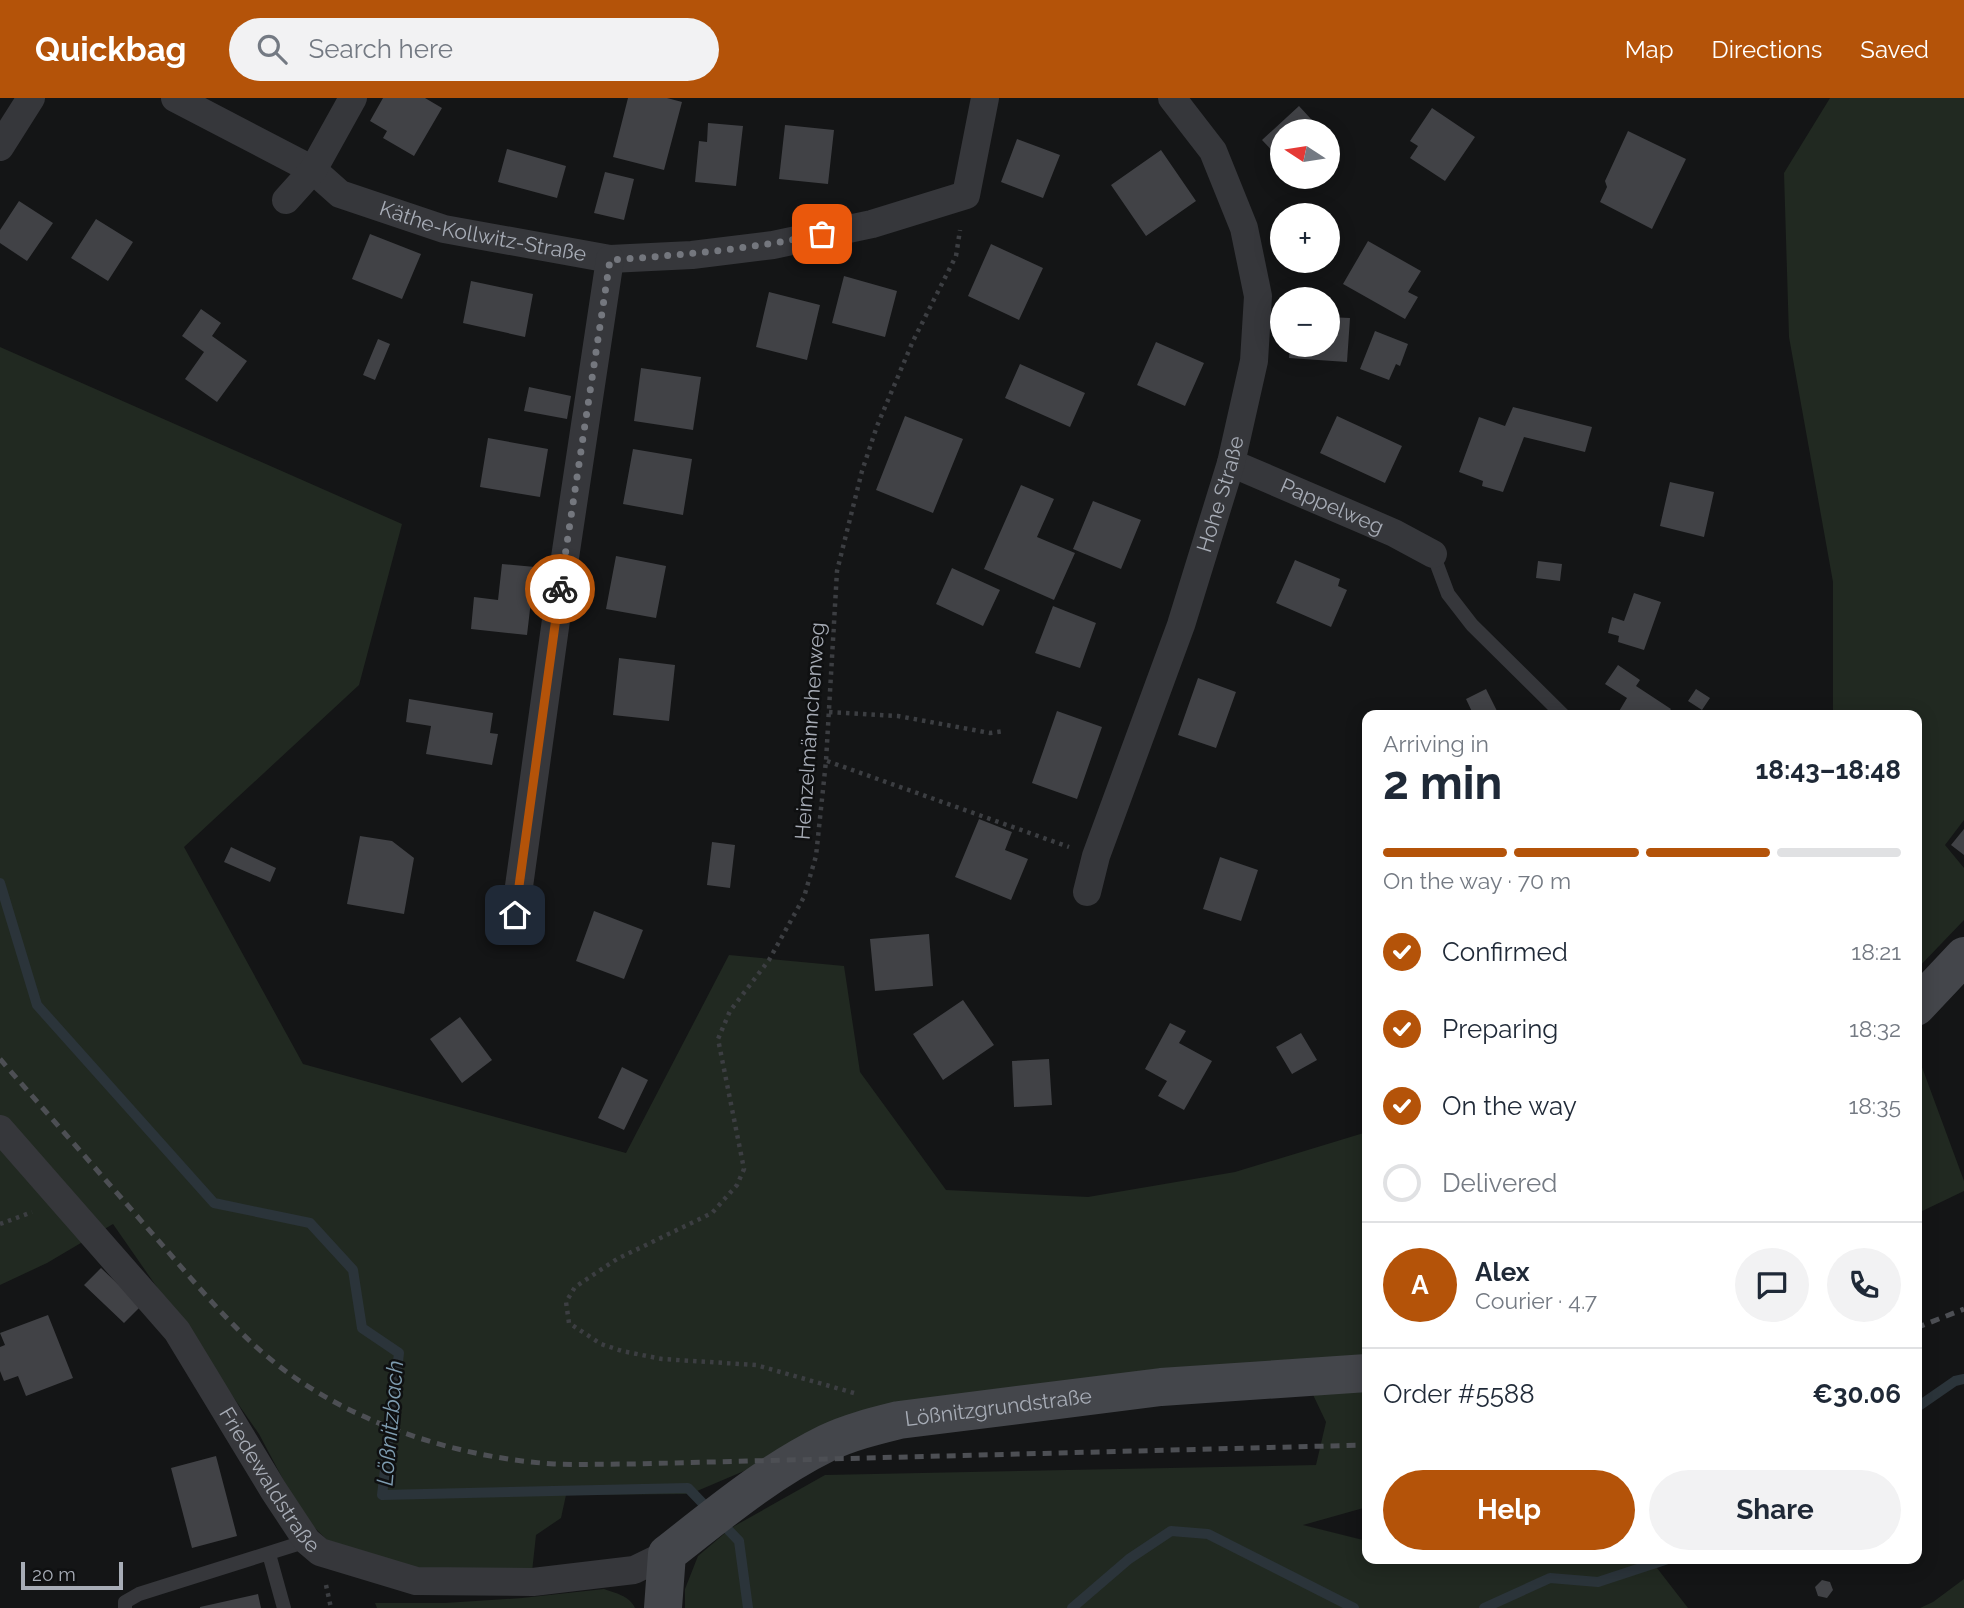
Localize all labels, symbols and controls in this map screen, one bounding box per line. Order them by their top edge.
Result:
search box [229,18,719,81]
text: Quickbag [35,30,187,69]
icon: search [253,30,291,68]
text: Search here [309,34,453,64]
text: Map [1625,35,1674,64]
text: Directions [1712,35,1822,64]
text: Saved [1860,35,1929,64]
north arrow [1270,119,1340,189]
map controls [1270,119,1340,357]
street label: Käthe-Kollwitz-Straße [376,195,588,266]
button: + [1270,203,1340,273]
pin [792,204,852,264]
icon: bag [803,215,841,253]
button: − [1270,287,1340,357]
street label: Hohe Straße [1191,434,1249,555]
street label: Pappelweg [1277,473,1388,539]
courier [525,554,595,624]
icon: bike [541,570,579,608]
street label: Heinzelmännchenweg [789,621,830,841]
text: Arriving in [1383,730,1489,757]
text: 18:43–18:48 [1755,755,1901,785]
text: 2 min [1383,756,1502,810]
text: On the way · 70 m [1383,867,1571,894]
pin [485,885,545,945]
icon: home [496,896,534,934]
icon: check [1383,933,1421,971]
text: Confirmed [1442,937,1568,967]
text: 18:21 [1851,938,1901,965]
icon: check [1383,1010,1421,1048]
text: Preparing [1442,1014,1558,1044]
text: 18:32 [1849,1015,1901,1042]
icon: check [1383,1087,1421,1125]
text: On the way [1442,1091,1577,1121]
text: 18:35 [1848,1092,1901,1119]
text: Delivered [1442,1168,1557,1198]
button: chat [1735,1248,1809,1322]
button: phone [1827,1248,1901,1322]
text: Alex [1475,1257,1530,1287]
text: A [1411,1270,1429,1300]
text: Courier · 4.7 [1475,1287,1597,1314]
water label: Lößnitzbach [371,1359,408,1487]
text: Order #5588 [1383,1379,1535,1409]
text: €30.06 [1812,1379,1901,1409]
street label: Lößnitzgrundstraße [903,1383,1093,1431]
street label: Friedewaldstraße [214,1402,325,1558]
button: Help [1383,1470,1635,1550]
button: Share [1649,1470,1901,1550]
scale bar [21,1559,122,1591]
text: 20 m [32,1563,76,1585]

